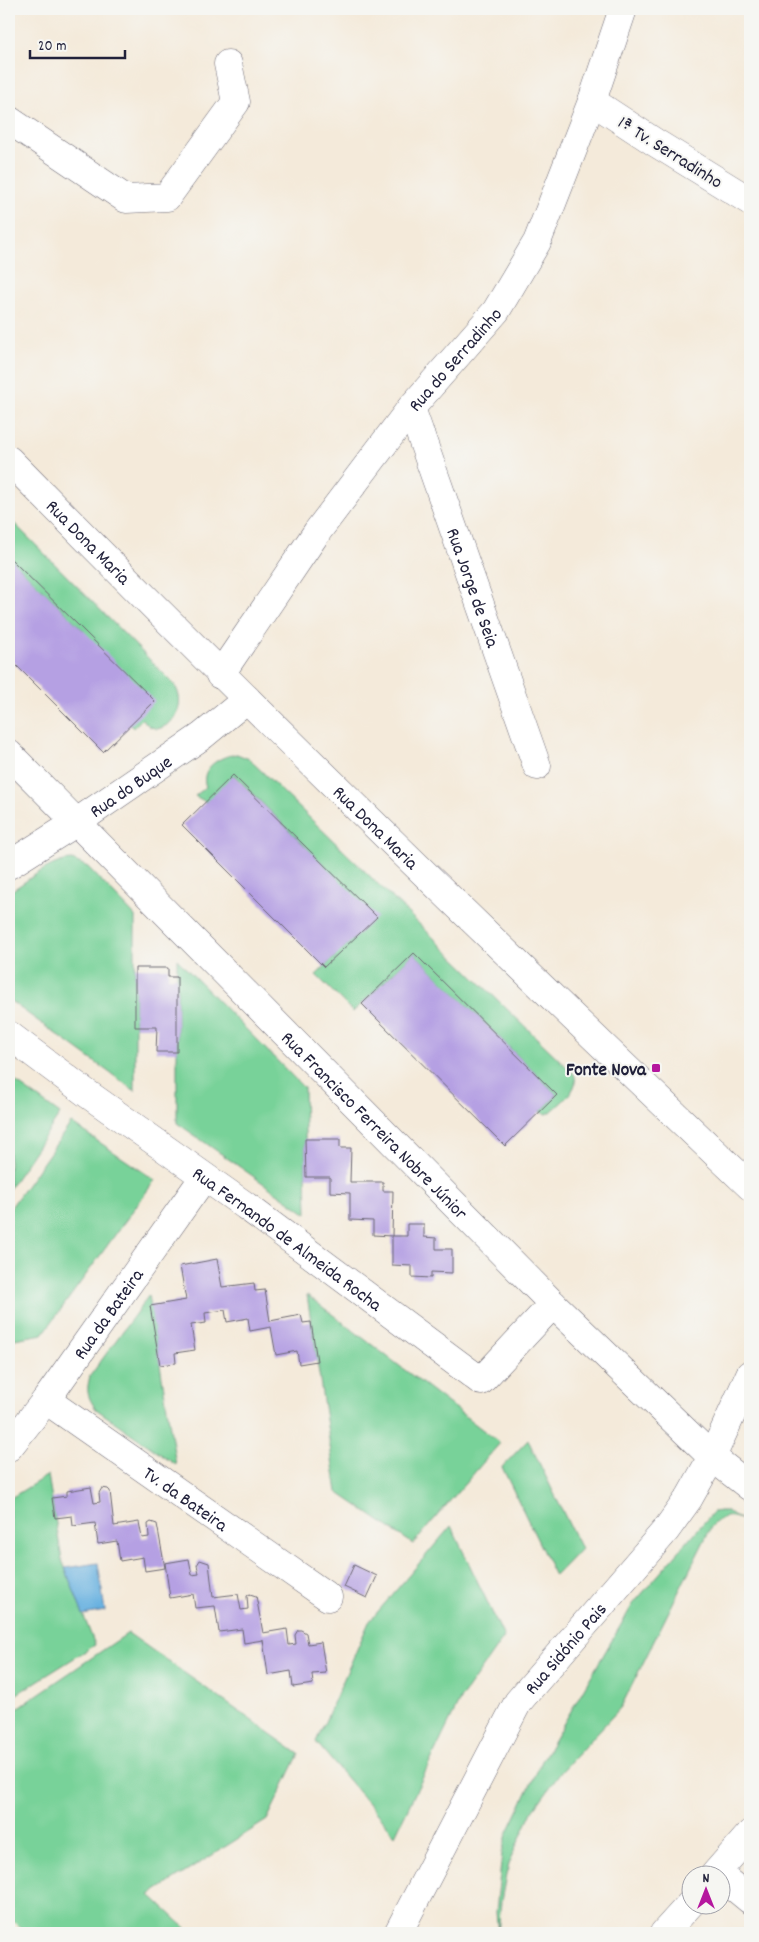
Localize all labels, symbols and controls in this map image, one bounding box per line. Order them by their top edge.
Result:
scale bar [30,28,125,60]
text: 20 m [38,36,66,58]
street label: 1ª Tv. Serradinho [611,111,727,197]
street label: Rua do Serradinho [404,303,510,419]
street label: Rua Dona Maria [38,495,136,593]
street label: Rua Jorge de Seia [437,525,505,653]
street label: Rua do Buque [85,750,179,826]
street label: Rua Dona Maria [325,781,424,878]
street label: Rua Francisco Ferreira Nobre Júnior [273,1027,472,1227]
place label: Fonte Nova [566,1058,647,1085]
marker: Fonte Nova [650,1062,662,1074]
street label: Rua Fernando de Almeida Rocha [186,1162,387,1320]
street label: Rua da Bateira [69,1264,152,1366]
street label: Tv. da Bateira [136,1462,233,1541]
street label: Rua Sidónio Pais [520,1598,615,1702]
north arrow [682,1864,732,1914]
text: N [703,1869,710,1889]

